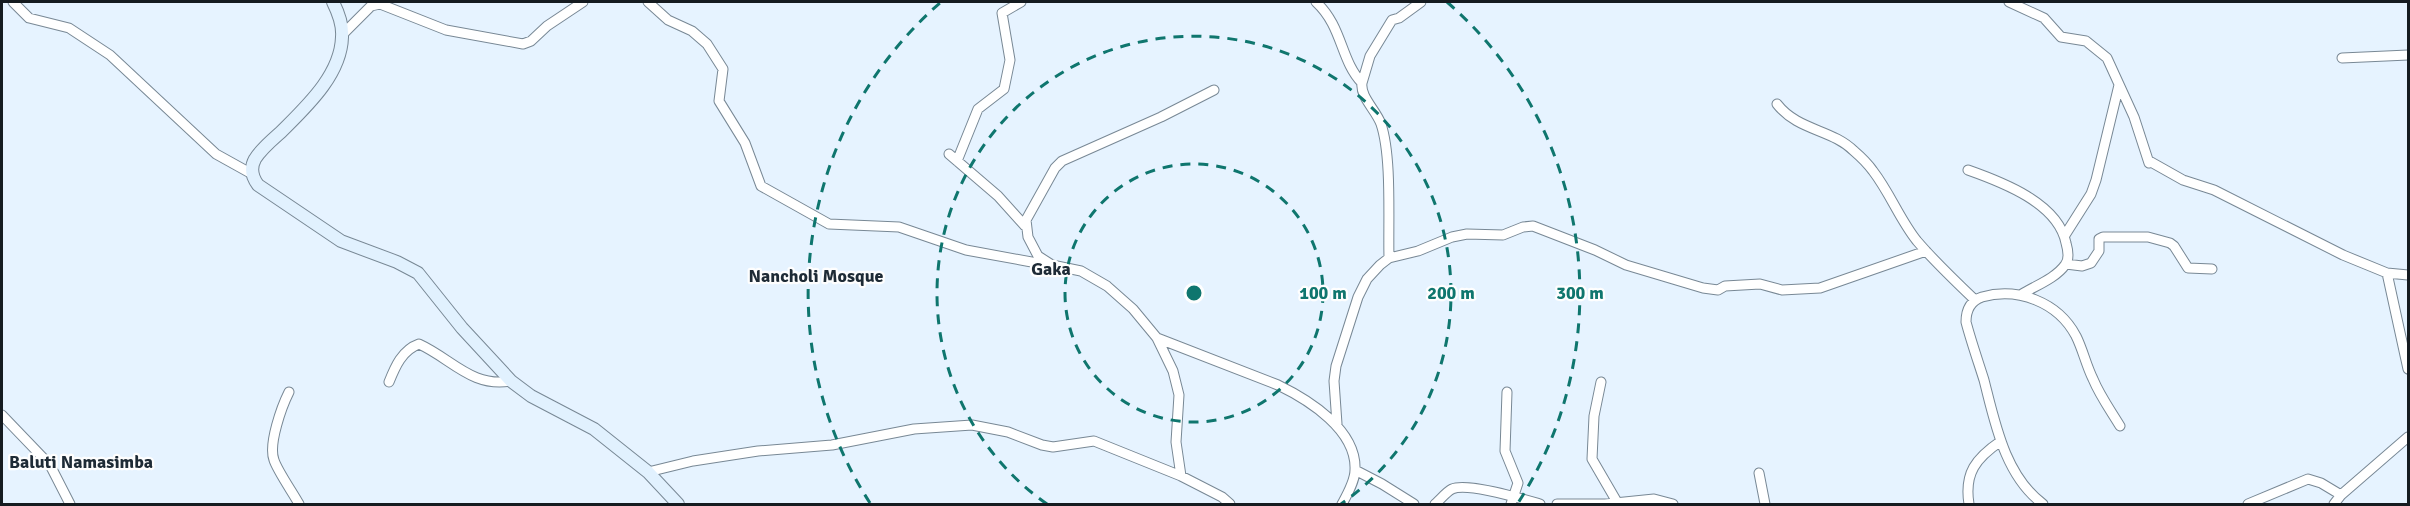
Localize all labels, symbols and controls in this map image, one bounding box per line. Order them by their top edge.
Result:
district label: Gaka [1031,258,1071,280]
district label: Nancholi Mosque [749,265,884,287]
text: 100 m [1299,282,1347,304]
text: 200 m [1427,282,1475,304]
text: 300 m [1556,282,1604,304]
centre of rings [1184,283,1204,303]
district label: Baluti Namasimba [9,451,153,473]

